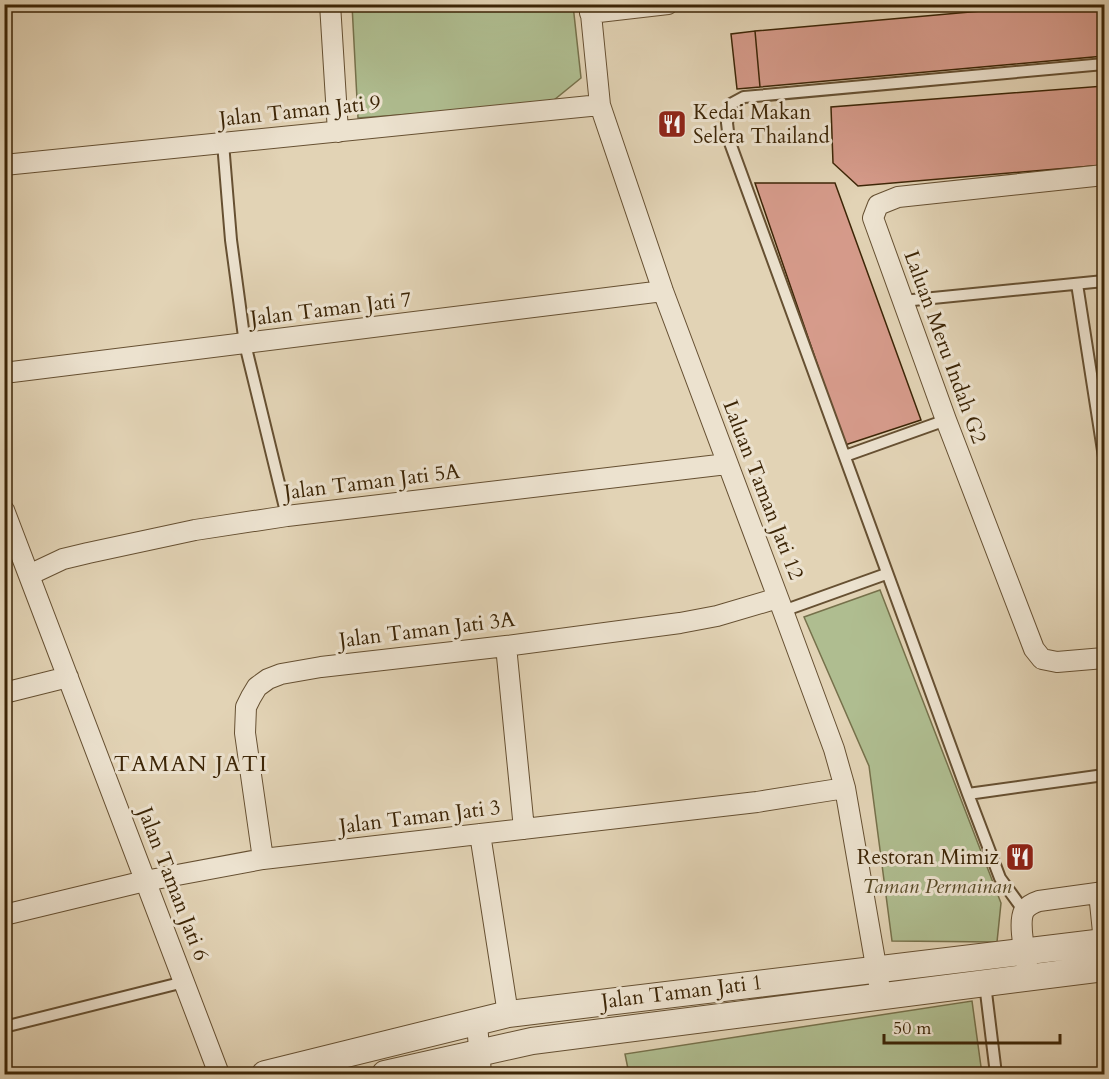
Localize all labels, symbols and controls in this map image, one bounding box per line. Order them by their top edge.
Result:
street label: Jalan Taman Jati 9 [215,88,382,134]
place label: Kedai Makan Selera Thailand [693,98,830,151]
restaurant icon: Kedai Makan Selera Thailand [656,108,688,140]
street label: Laluan Meru Indah G2 [897,247,993,448]
street label: Jalan Taman Jati 7 [246,285,413,334]
street label: Laluan Taman Jati 12 [715,396,811,584]
street label: Jalan Taman Jati 5A [279,457,462,508]
street label: Jalan Taman Jati 3A [334,605,517,656]
district label: TAMAN JATI [114,749,268,779]
street label: Jalan Taman Jati 3 [335,793,502,842]
street label: Jalan Taman Jati 6 [129,800,216,965]
restaurant icon: Restoran Mimiz [1004,841,1036,873]
place label: Restoran Mimiz [857,843,1000,872]
park label: Taman Permainan [862,872,1013,901]
street label: Jalan Taman Jati 1 [597,968,764,1017]
scale bar [884,1007,1060,1045]
text: 50 m [893,1016,932,1041]

